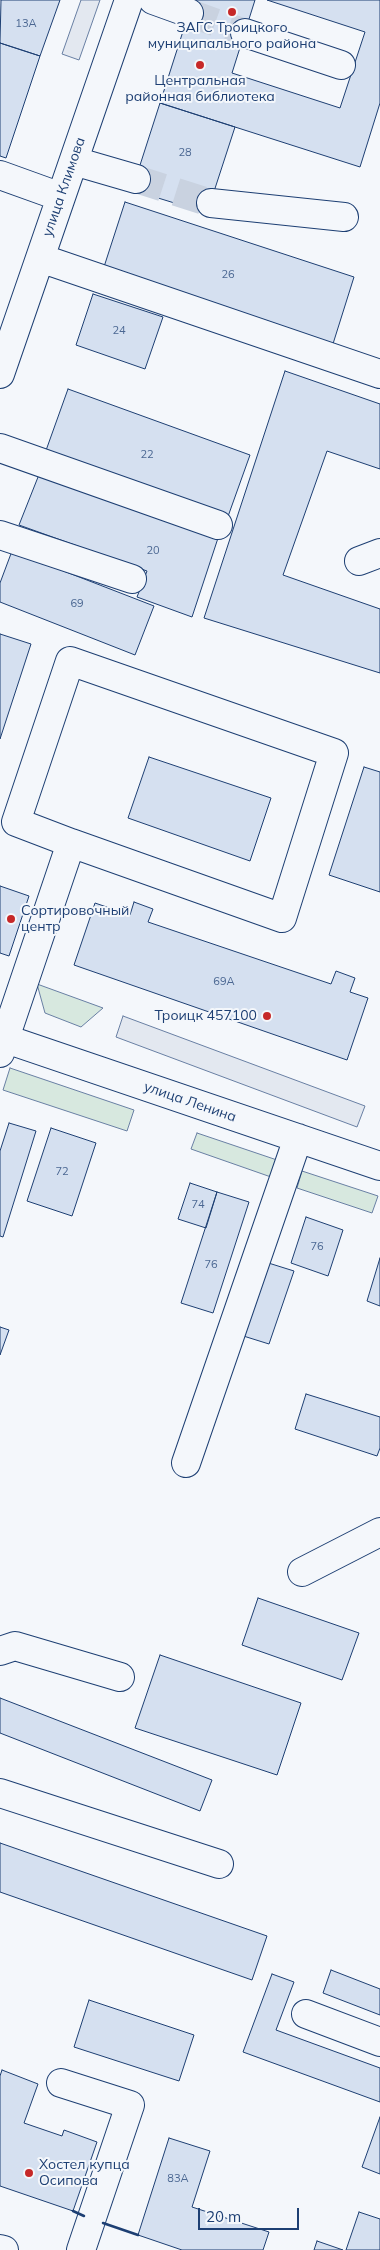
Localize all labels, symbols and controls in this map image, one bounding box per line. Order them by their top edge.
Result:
marker: ЗАГС Троицкого муниципального района [226,6,238,18]
house number: 13А [15,17,37,31]
place label: ЗАГС Троицкого муниципального района [148,20,316,52]
marker: Центральная районная библиотека [194,59,206,71]
place label: Центральная районная библиотека [125,73,275,105]
street label: улица Климова [39,135,89,239]
house number: 28 [178,146,192,160]
house number: 26 [221,268,235,282]
house number: 24 [112,324,126,338]
house number: 22 [140,448,154,462]
house number: 20 [146,544,160,558]
house number: 69 [70,597,84,611]
place label: Сортировочный центр [21,903,129,936]
marker: Сортировочный центр [5,913,17,925]
house number: 69А [213,975,235,989]
place label: Троицк 457100 [154,1008,257,1024]
marker: Троицк 457100 [261,1010,273,1022]
street label: улица Ленина [142,1078,238,1126]
house number: 72 [55,1165,69,1179]
house number: 74 [191,1198,205,1212]
house number: 76 [310,1240,324,1254]
house number: 76 [204,1258,218,1272]
place label: Хостел купца Осипова [39,2157,130,2190]
marker: Хостел купца Осипова [23,2167,35,2179]
house number: 83А [167,2172,189,2186]
scale bar [200,2198,301,2230]
text: 20 m [206,2207,241,2226]

